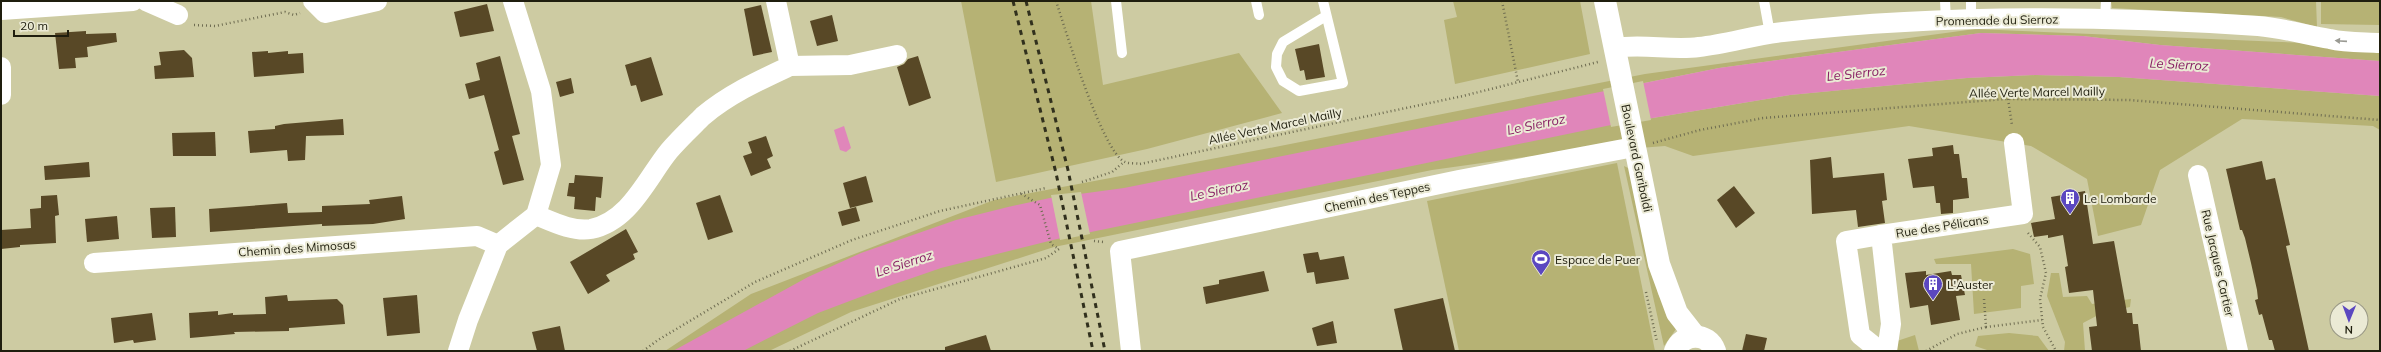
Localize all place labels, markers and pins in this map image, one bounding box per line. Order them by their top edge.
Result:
building icon: Le Lombarde [2059,187,2081,215]
place label: Le Lombarde [2084,191,2156,206]
sports icon: Espace de Puer [1530,248,1552,276]
place label: Espace de Puer [1555,252,1641,267]
building icon: L'Auster [1922,273,1944,301]
place label: L'Auster [1947,277,1993,292]

